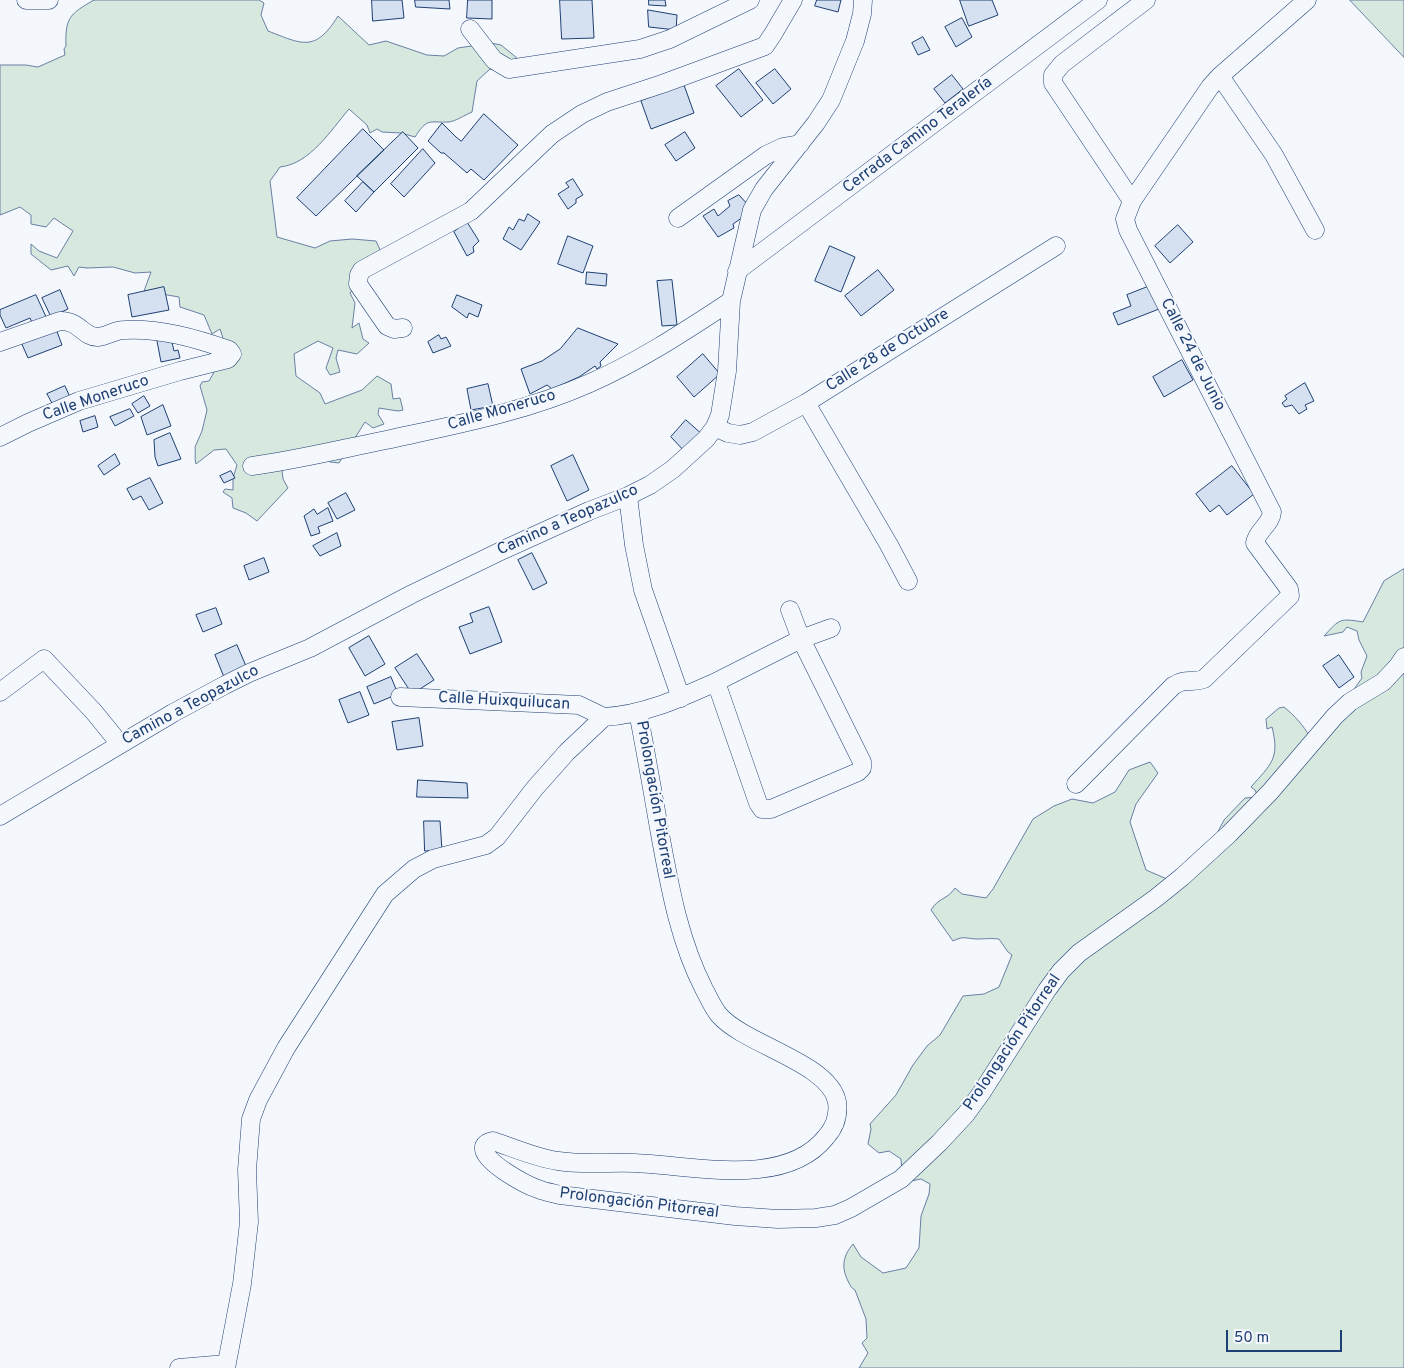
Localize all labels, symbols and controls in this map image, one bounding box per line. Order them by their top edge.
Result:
street label: Cerrada Camino Teralería [839,73,997,199]
street label: Calle 24 de Junio [1155,295,1229,415]
street label: Calle 28 de Octubre [823,305,953,397]
street label: Calle Moneruco [40,372,152,426]
street label: Calle Moneruco [446,386,558,436]
street label: Camino a Teopazulco [495,481,641,561]
street label: Camino a Teopazulco [119,662,263,750]
street label: Calle Huixquilucan [437,689,571,715]
street label: Prolongación Pitorreal [631,719,677,881]
street label: Prolongación Pitorreal [960,971,1066,1115]
street label: Prolongación Pitorreal [558,1185,720,1223]
scale bar [1229,1320,1345,1352]
text: 50 m [1234,1329,1269,1348]

